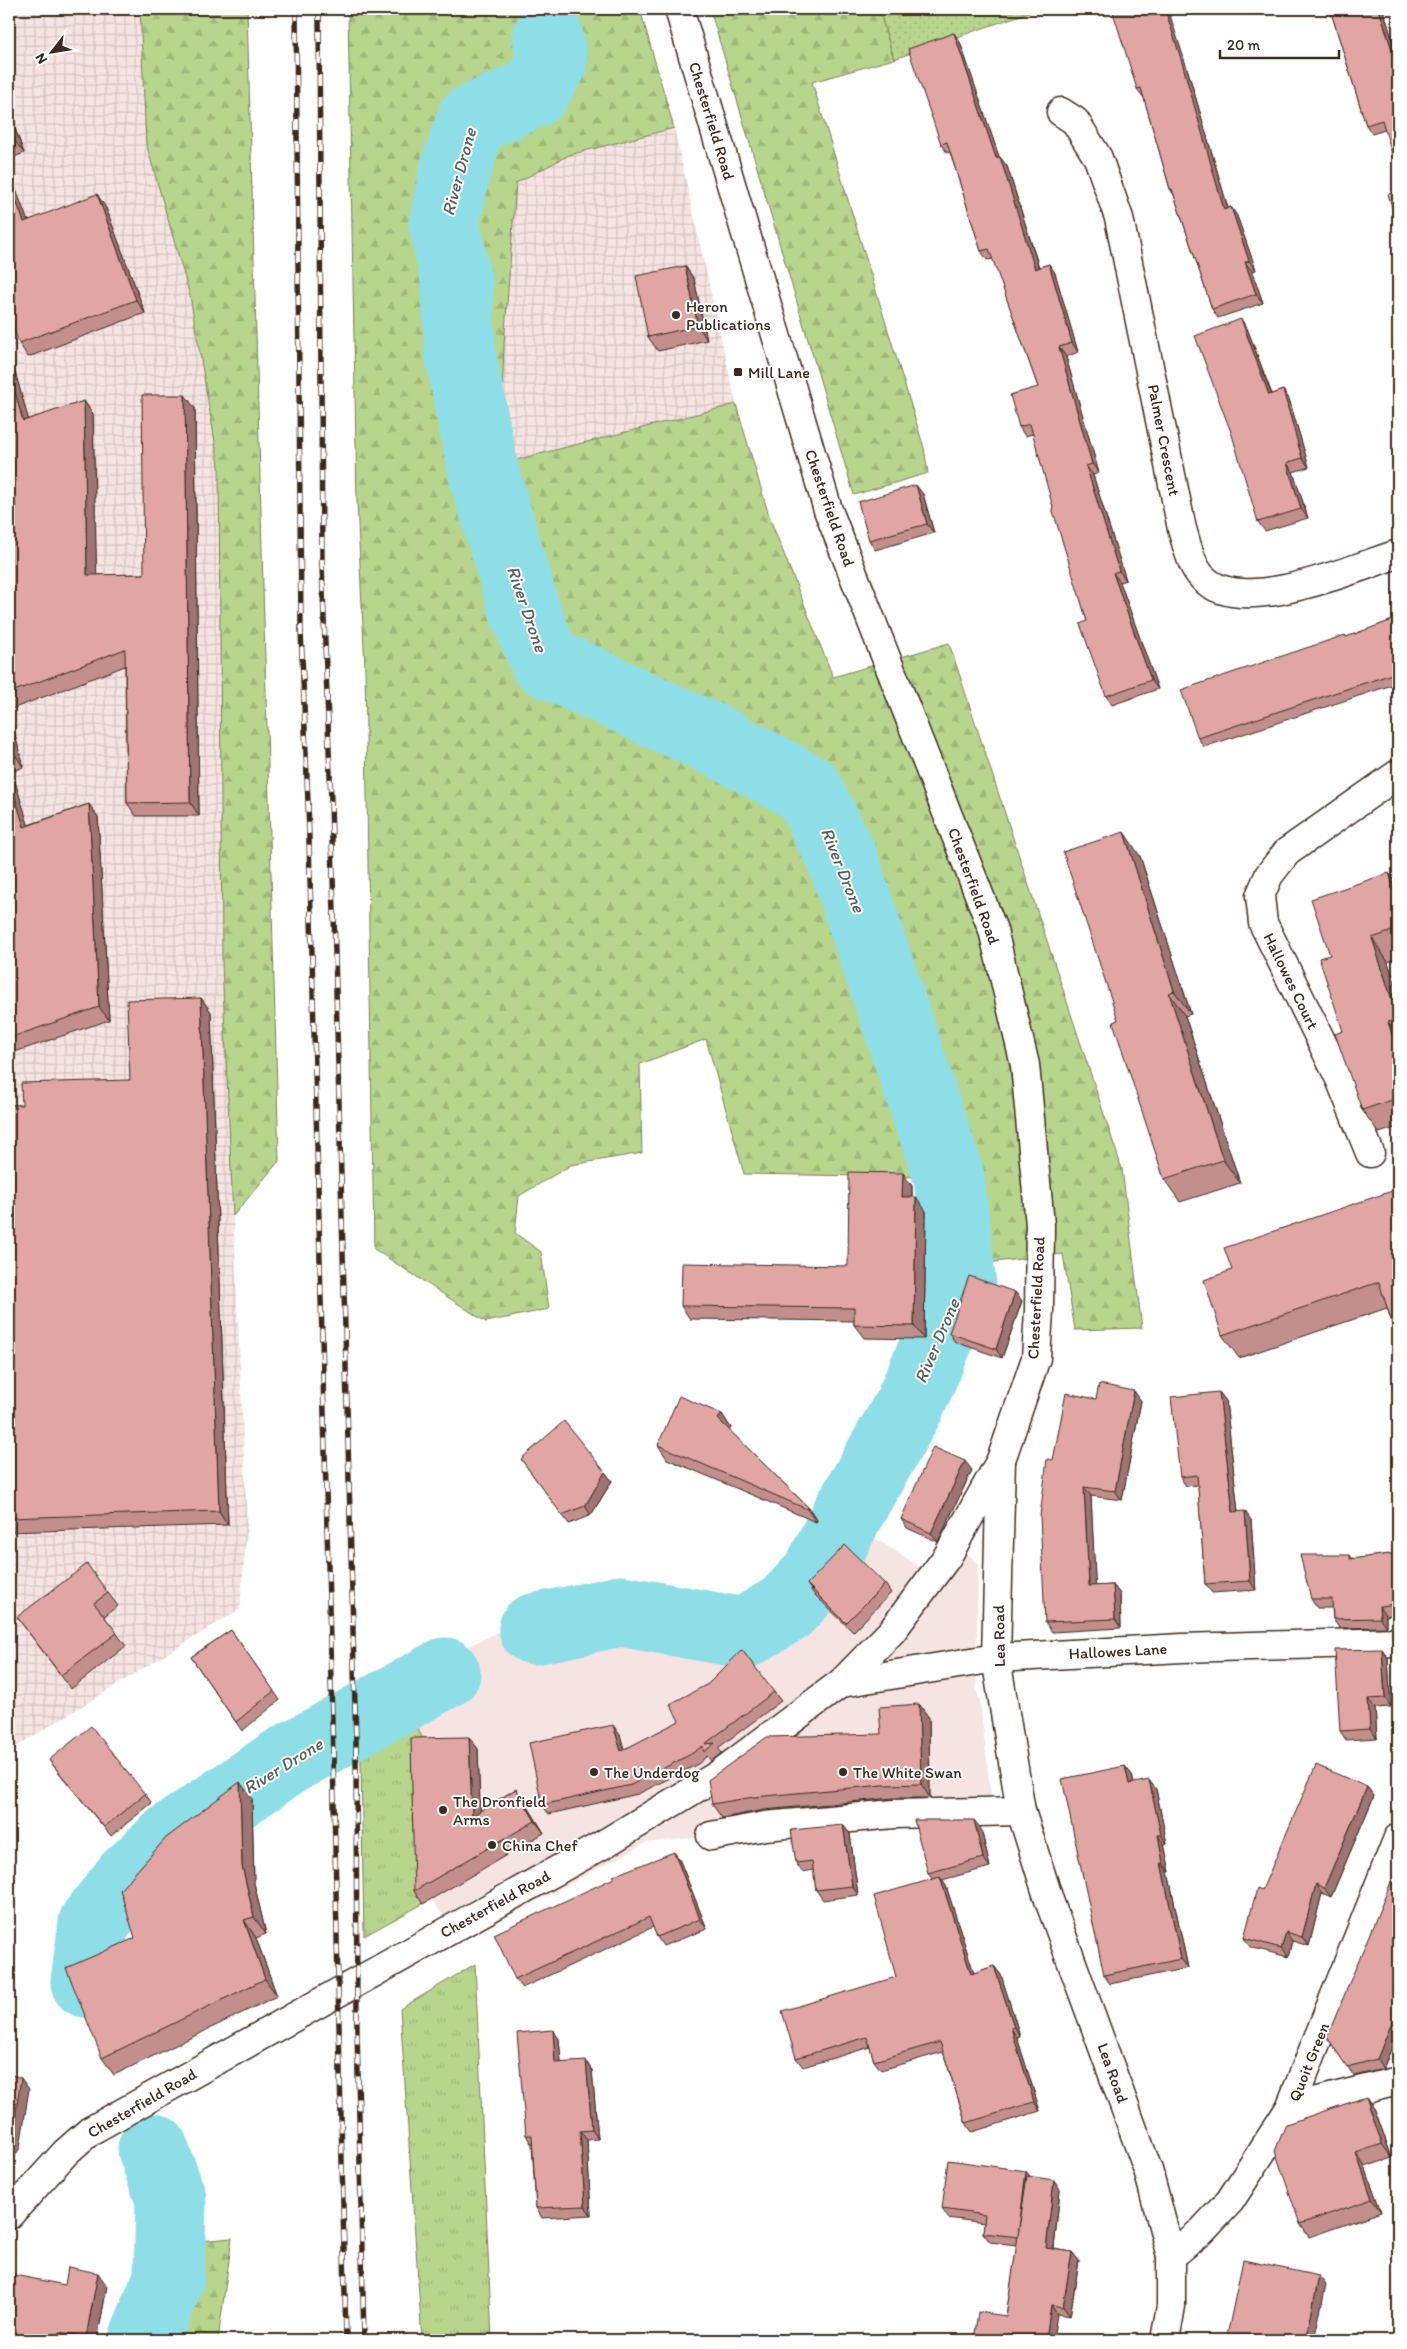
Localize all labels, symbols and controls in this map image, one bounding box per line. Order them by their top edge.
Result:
north arrow [28,28,78,78]
scale bar [1220,28,1338,60]
text: 20 m [1227,36,1261,54]
text: N [32,50,51,67]
street label: Chesterfield Road [685,60,739,183]
water label: River Drone [437,124,482,218]
place label: Heron Publications [686,297,771,334]
marker: Heron Publications [670,309,682,321]
place label: Mill Lane [748,363,810,382]
marker: Mill Lane [732,366,744,378]
street label: Palmer Crescent [1144,383,1184,497]
street label: Chesterfield Road [801,447,859,569]
water label: River Drone [502,563,552,656]
water label: River Drone [816,824,871,917]
street label: Chesterfield Road [944,825,1004,947]
street label: Hallowes Court [1259,930,1323,1032]
street label: Chesterfield Road [1023,1236,1049,1360]
water label: River Drone [909,1294,965,1387]
street label: Lea Road [989,1604,1009,1667]
street label: Hallowes Lane [1068,1639,1168,1663]
water label: River Drone [239,1732,328,1799]
place label: The Underdog [604,1763,700,1782]
place label: The White Swan [853,1763,962,1782]
marker: The Underdog [588,1766,600,1778]
marker: The White Swan [837,1766,849,1778]
place label: The Dronfield Arms [453,1792,547,1829]
marker: The Dronfield Arms [437,1804,449,1816]
place label: China Chef [502,1836,579,1855]
marker: China Chef [486,1839,498,1851]
street label: Chesterfield Road [437,1866,553,1942]
street label: Quoit Green [1285,2020,1333,2104]
street label: Lea Road [1093,2040,1133,2106]
street label: Chesterfield Road [84,2064,200,2142]

